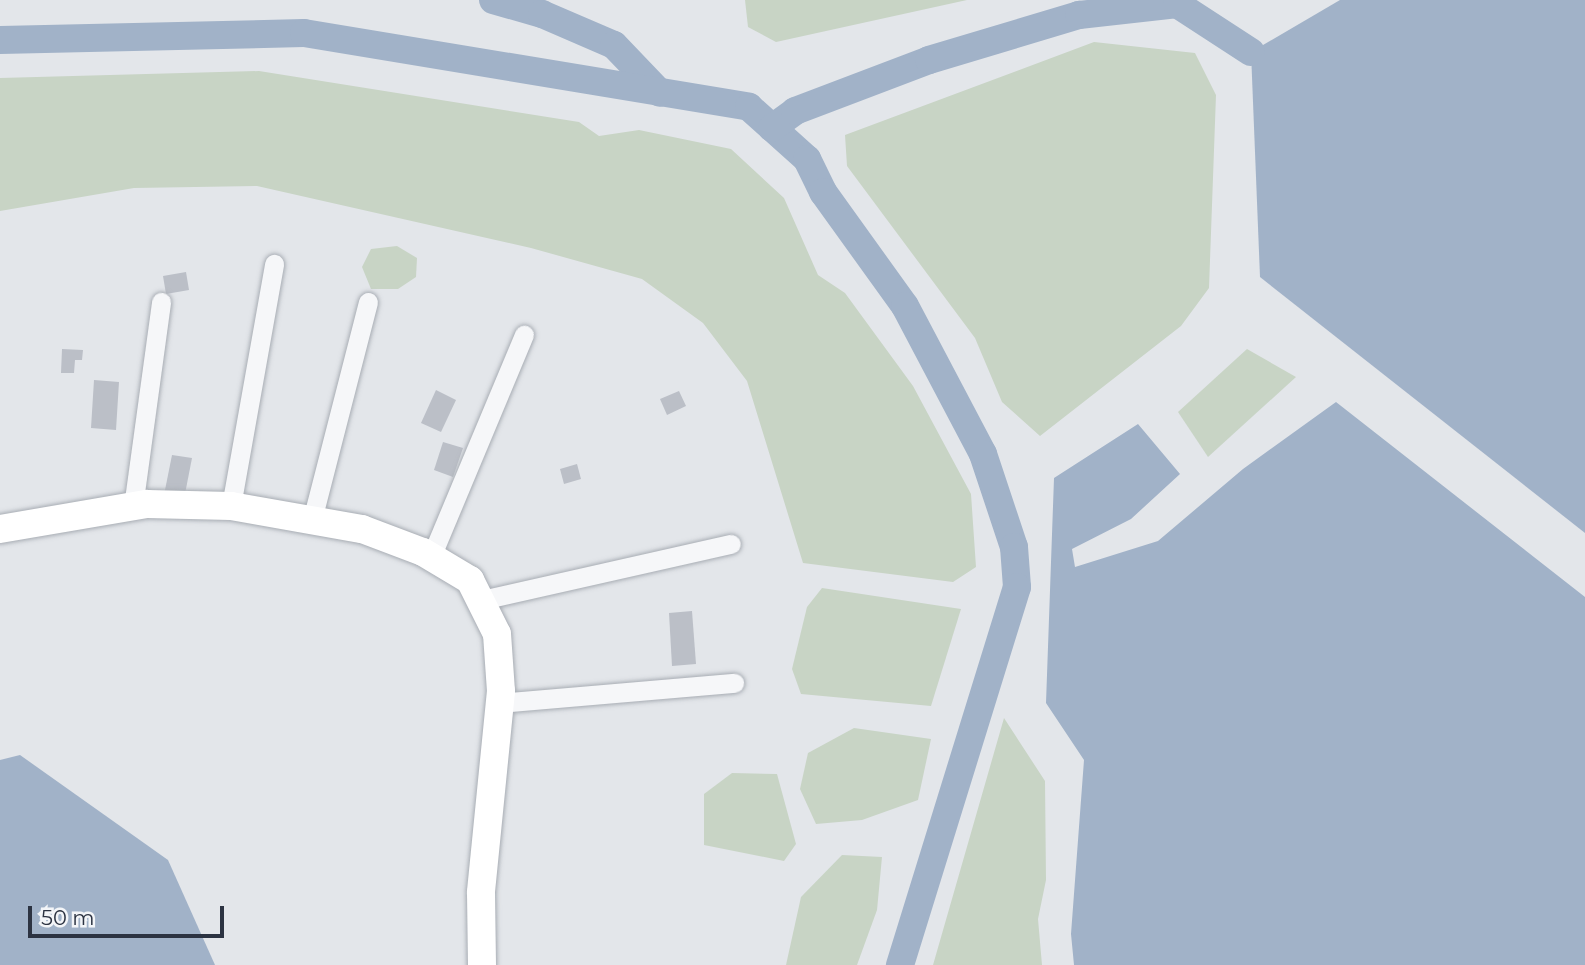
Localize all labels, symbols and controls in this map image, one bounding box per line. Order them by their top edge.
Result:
scale bar [32,892,228,936]
text: 50 m [41,905,95,930]

